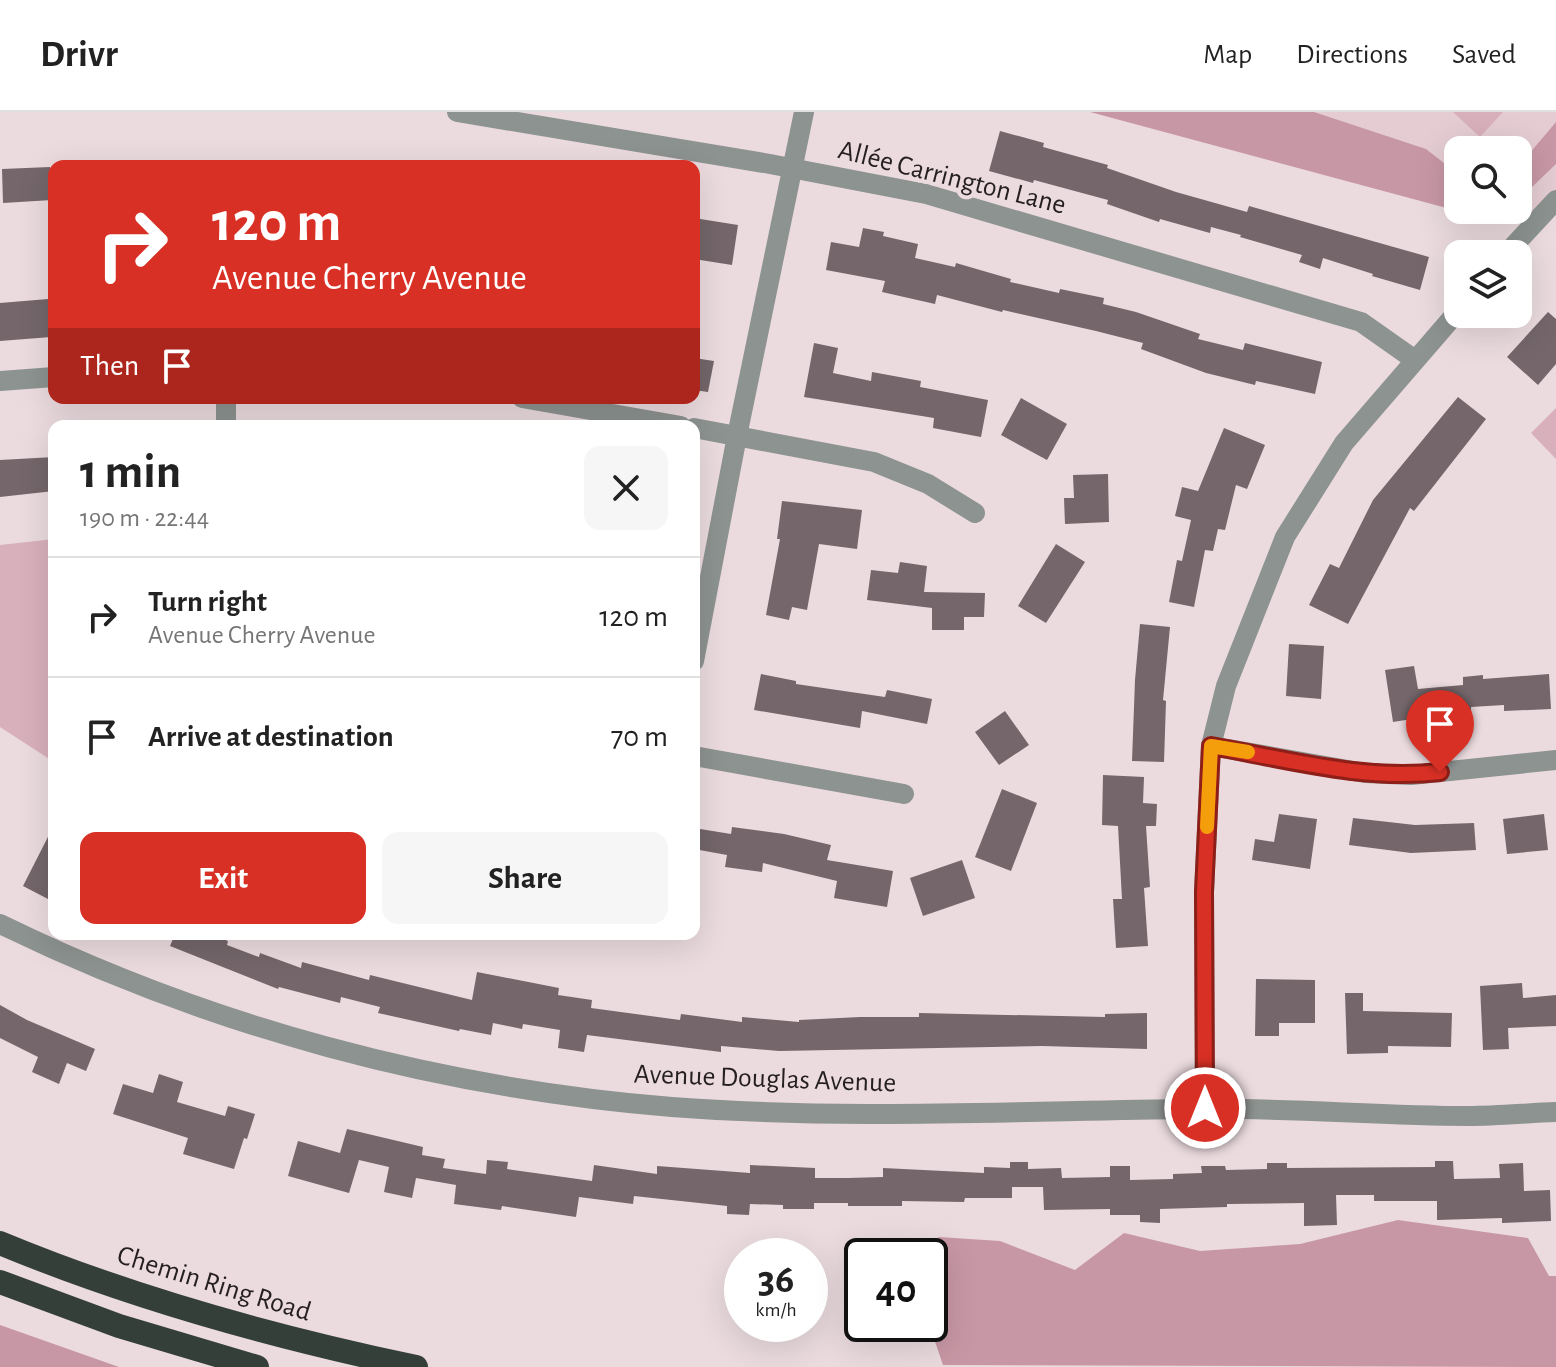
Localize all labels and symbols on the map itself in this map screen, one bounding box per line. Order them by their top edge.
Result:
street label: Allée Carrington Lane [835,136,1069,220]
pin [1406,690,1474,772]
street label: Avenue Douglas Avenue [633,1060,897,1098]
position arrow [1163,1066,1247,1150]
speed limit sign: 40 [844,1238,948,1342]
street label: Chemin Ring Road [114,1241,314,1327]

